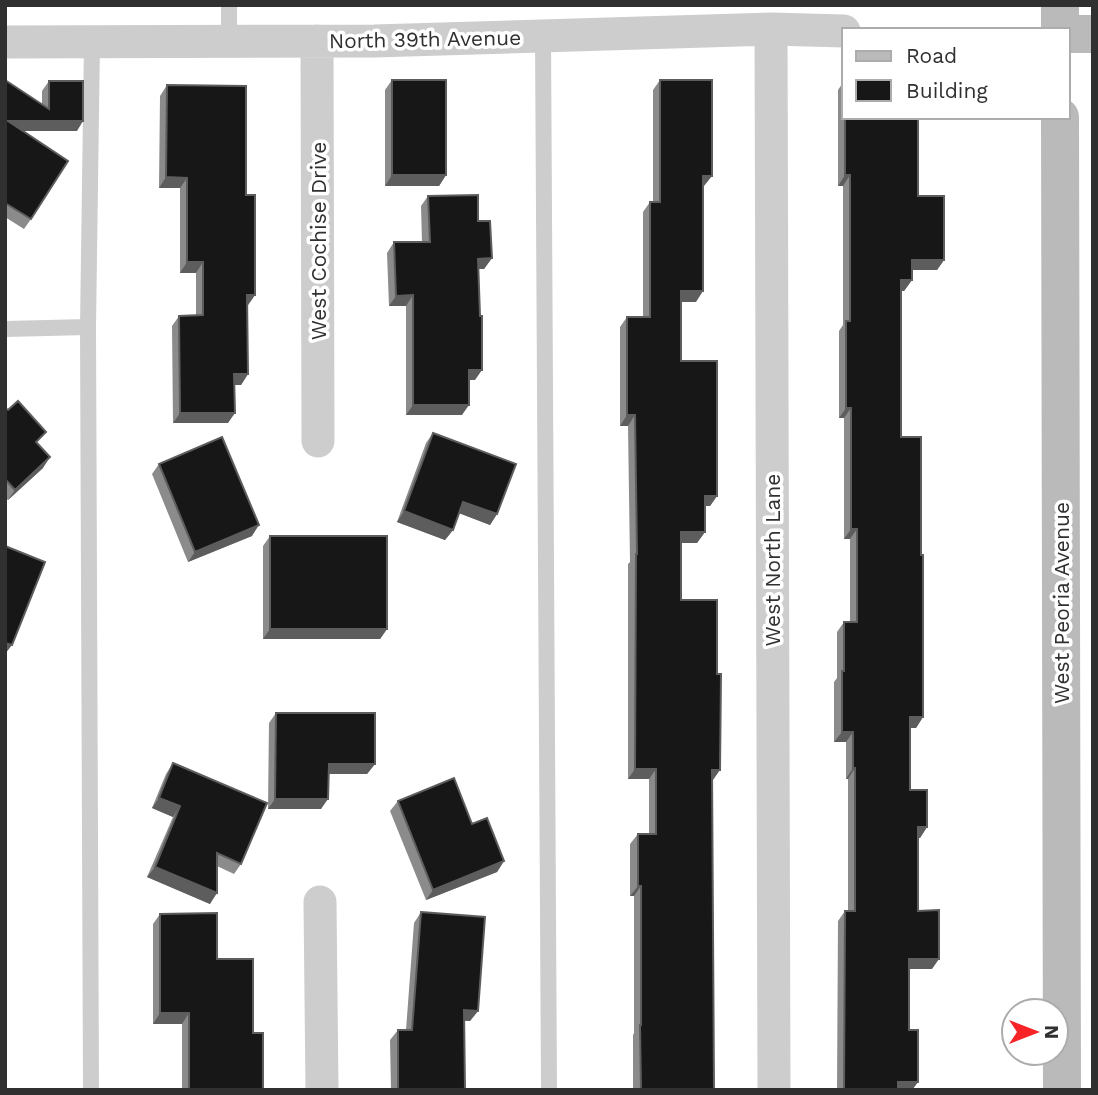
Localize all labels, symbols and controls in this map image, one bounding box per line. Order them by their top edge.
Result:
street label: North 39th Avenue [329,25,521,53]
legend [842,28,1070,119]
text: Road [906,43,957,68]
text: Building [906,78,988,103]
street label: West Cochise Drive [306,142,331,340]
street label: West North Lane [760,474,785,646]
street label: West Peoria Avenue [1049,502,1074,704]
north arrow [1000,997,1070,1067]
text: N [1040,1025,1063,1039]

